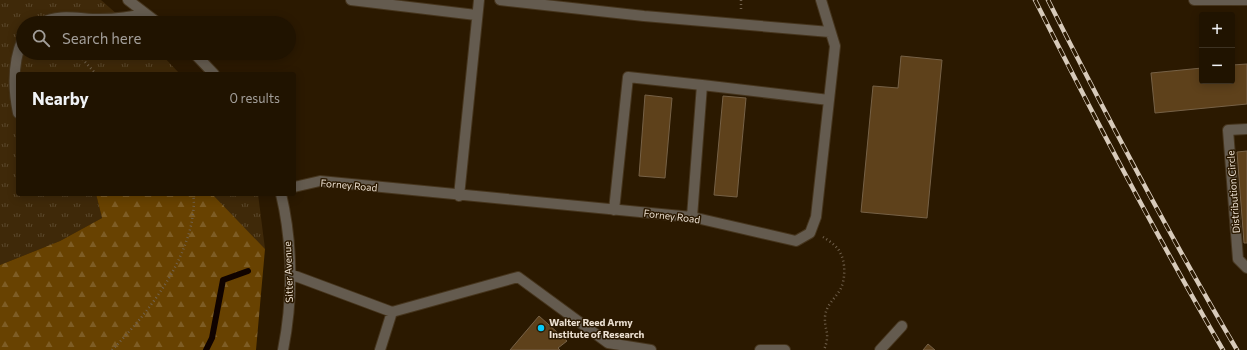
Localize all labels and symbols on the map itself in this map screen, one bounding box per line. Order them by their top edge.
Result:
street label: Distribution Circle [1224,150,1242,234]
street label: Forney Road [320,177,378,193]
street label: Forney Road [643,207,701,225]
street label: Sitter Avenue [281,241,295,303]
place label: Walter Reed Army Institute of Research [549,316,645,340]
marker: Walter Reed Army Institute of Research [536,323,546,333]

